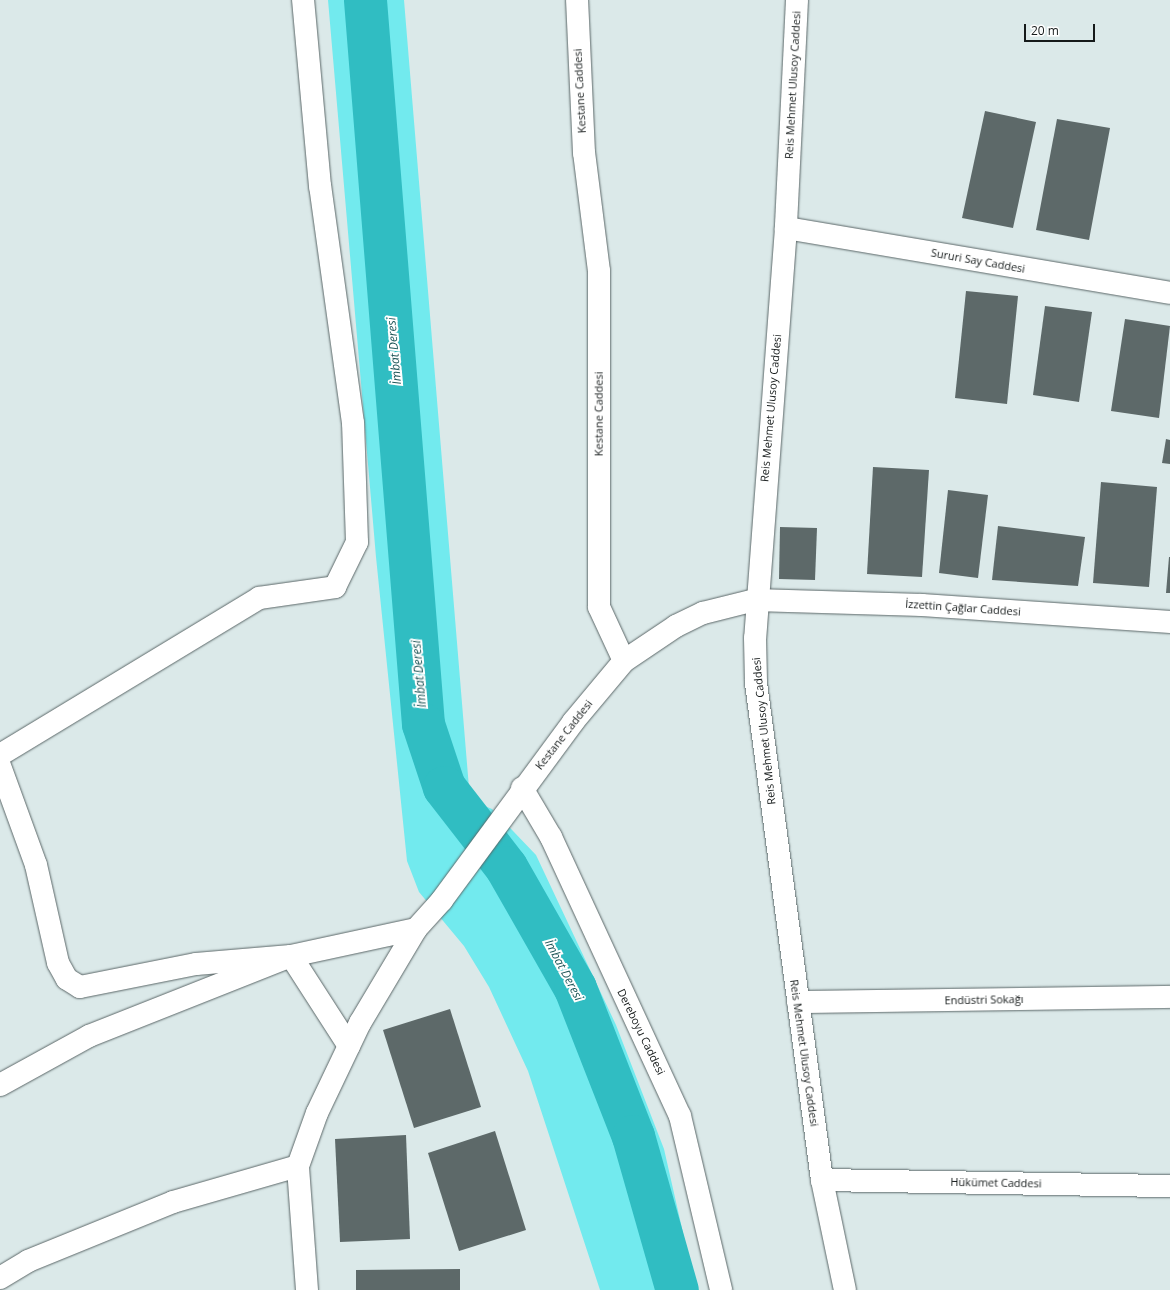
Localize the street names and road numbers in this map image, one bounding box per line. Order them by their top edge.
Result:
street label: Reis Mehmet Ulusoy Caddesi [783,11,803,159]
street label: Kestane Caddesi [571,48,589,134]
street label: Sururi Say Caddesi [930,246,1026,276]
street label: Reis Mehmet Ulusoy Caddesi [758,334,784,482]
street label: Kestane Caddesi [592,372,606,456]
street label: İzzettin Çağlar Caddesi [905,597,1021,619]
street label: Reis Mehmet Ulusoy Caddesi [750,657,778,805]
street label: Kestane Caddesi [533,698,595,772]
street label: Reis Mehmet Ulusoy Caddesi [787,979,821,1127]
street label: Dereboyu Caddesi [614,987,668,1077]
street label: Endüstri Sokağı [944,993,1024,1007]
street label: Hükümet Caddesi [950,1176,1042,1190]

